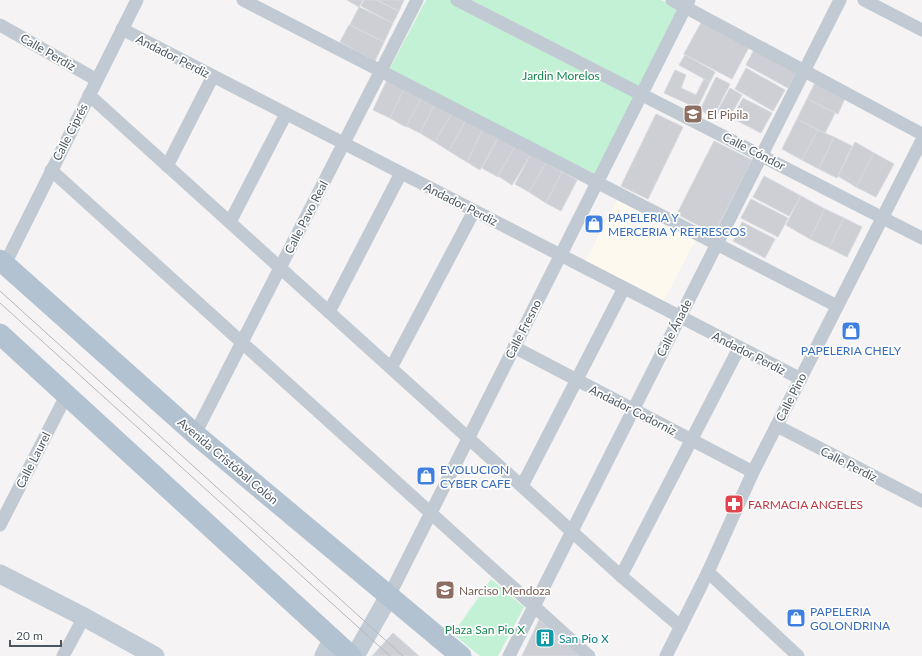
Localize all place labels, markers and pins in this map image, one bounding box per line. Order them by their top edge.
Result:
school or university icon: El Pipila [682,103,704,125]
place label: El Pipila [707,107,748,122]
place label: PAPELERIA Y MERCERIA Y REFRESCOS [608,210,746,239]
shop icon: PAPELERIA Y MERCERIA Y REFRESCOS [583,213,605,235]
shop icon: PAPELERIA CHELY [840,320,862,342]
place label: PAPELERIA CHELY [801,343,902,358]
place label: EVOLUCION CYBER CAFE [440,462,511,491]
shop icon: EVOLUCION CYBER CAFE [415,465,437,487]
pharmacy icon: FARMACIA ANGELES [723,493,745,515]
place label: FARMACIA ANGELES [748,497,863,512]
school or university icon: Narciso Mendoza [434,579,456,601]
place label: Narciso Mendoza [459,583,551,598]
place label: PAPELERIA GOLONDRINA [810,604,891,633]
shop icon: PAPELERIA GOLONDRINA [785,607,807,629]
building icon: San Pio X [534,627,556,649]
place label: San Pio X [559,631,609,646]

